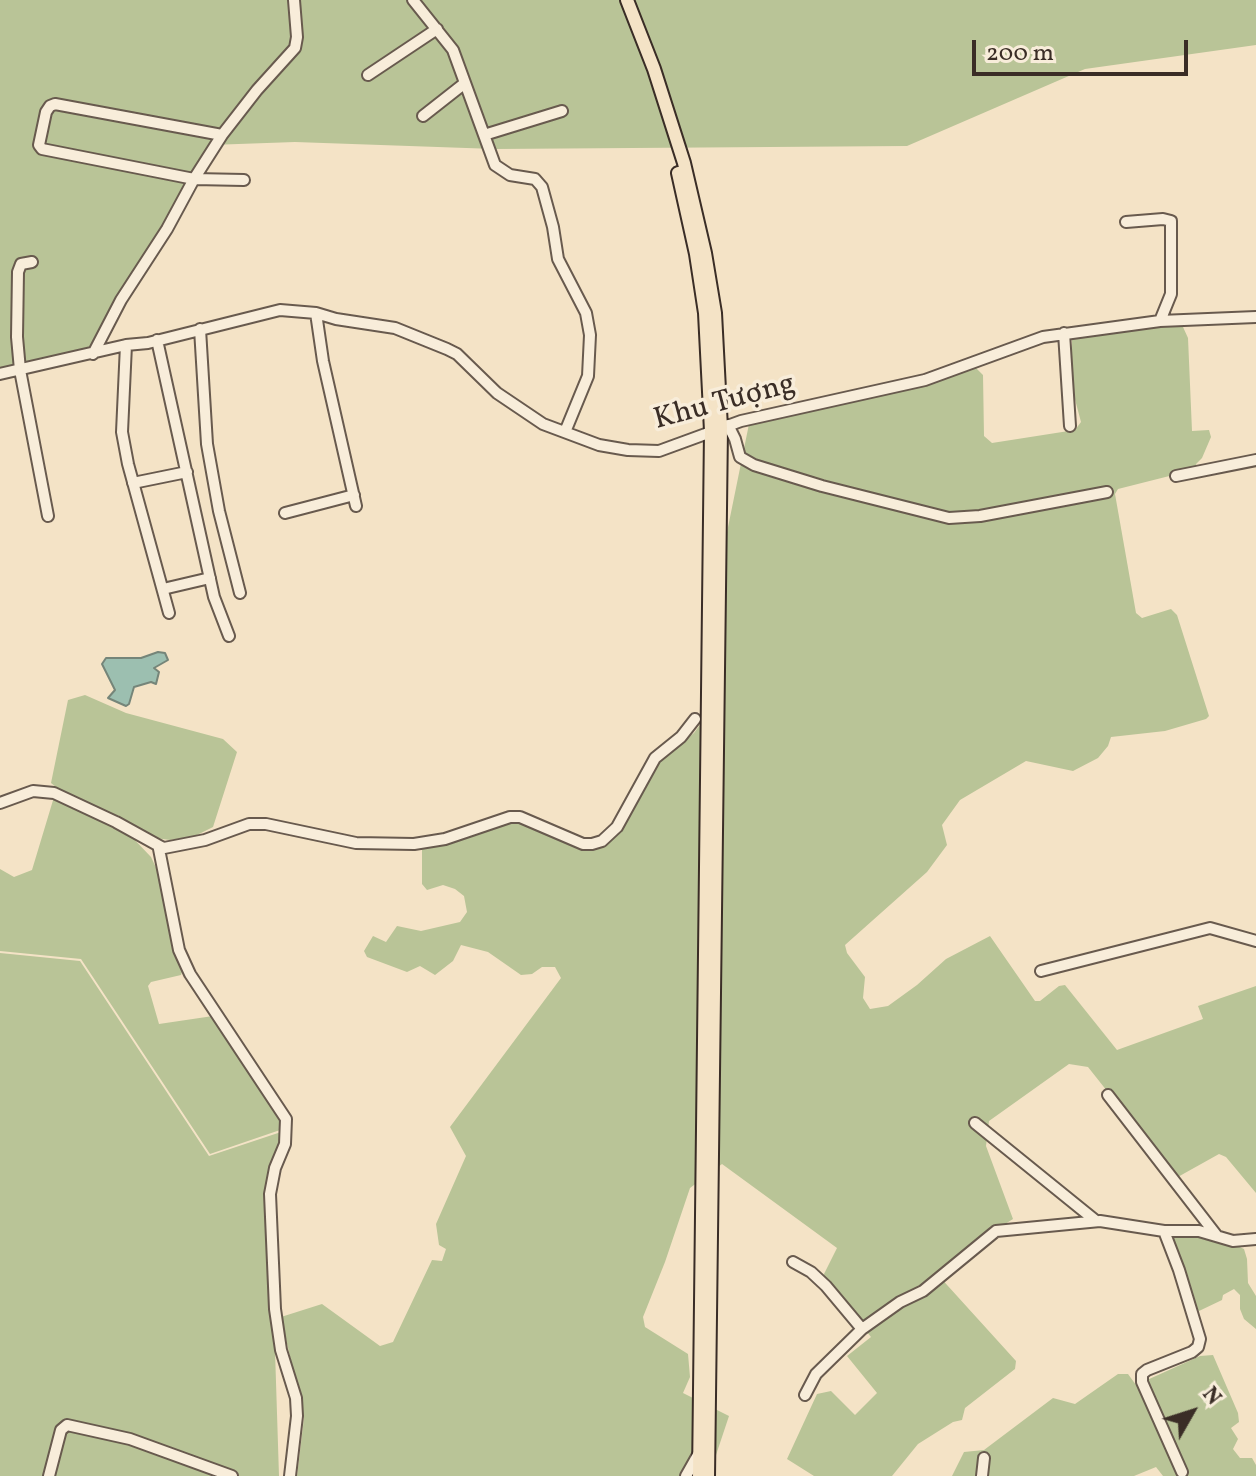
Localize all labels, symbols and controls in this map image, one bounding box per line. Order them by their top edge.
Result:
scale bar [976,24,1192,74]
text: 200 m [986,37,1054,71]
street label: Khu Tượng [650,368,800,440]
north arrow [1152,1372,1232,1452]
text: N [1194,1381,1228,1413]

